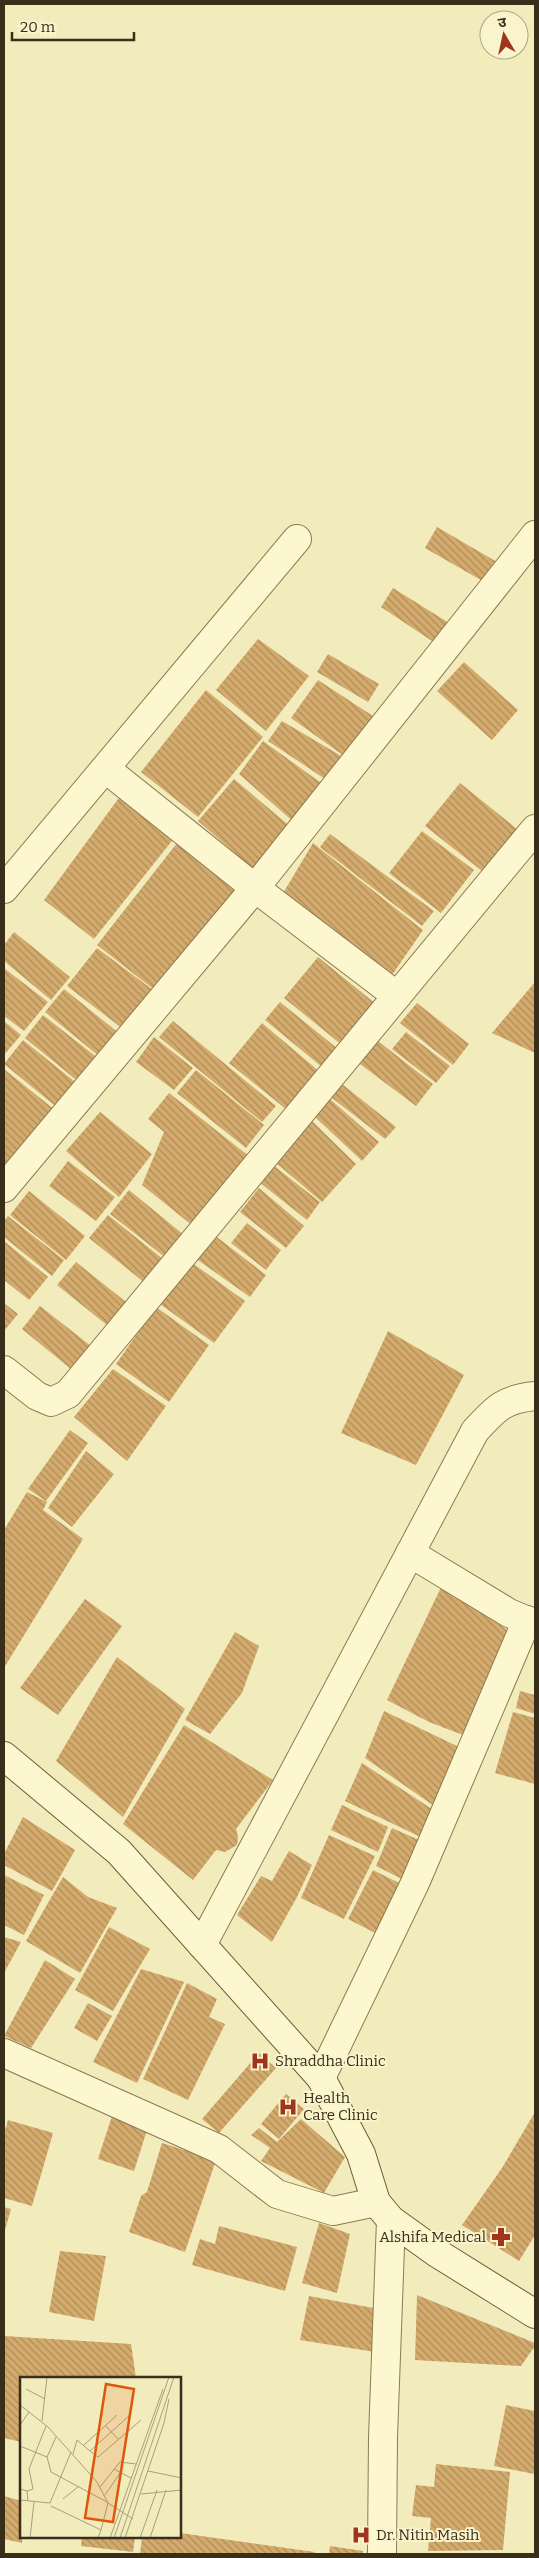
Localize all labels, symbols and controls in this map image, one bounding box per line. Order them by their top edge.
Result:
scale bar [12,10,135,42]
north arrow [479,10,529,60]
text: उ [497,13,508,32]
text: 20 m [20,18,56,36]
hospital icon: Shraddha Clinic [249,2050,271,2072]
place label: Shraddha Clinic [275,2052,386,2070]
place label: Health Care Clinic [303,2089,378,2124]
hospital icon: Health Care Clinic [277,2096,299,2118]
pharmacy icon: Alshifa Medical [490,2226,512,2248]
place label: Alshifa Medical [379,2228,486,2246]
inset map [20,2377,181,2538]
hospital icon: Dr. Nitin Masih [350,2524,372,2546]
place label: Dr. Nitin Masih [376,2526,480,2544]

